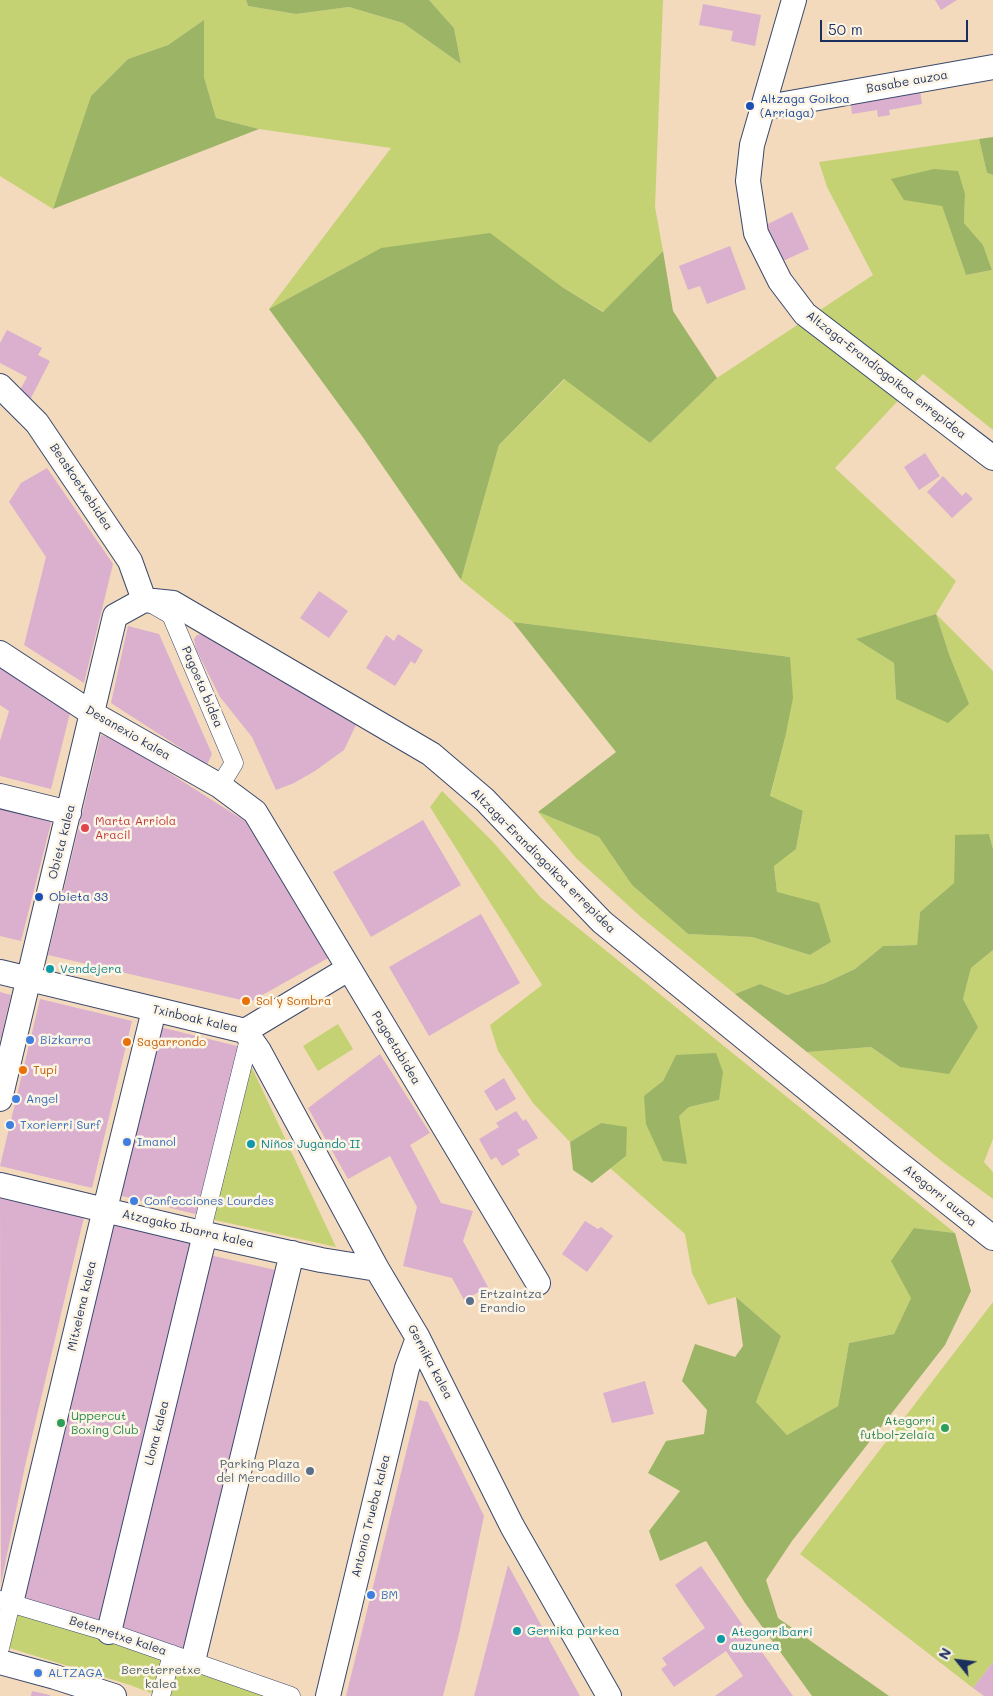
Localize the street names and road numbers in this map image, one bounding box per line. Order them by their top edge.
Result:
street label: Basabe auzoa [865,68,949,96]
street label: Altzaga-Erandiogoikoa errepidea [803,308,969,442]
street label: Beaskoetxebidea [47,441,115,533]
street label: Pagoeta bidea [178,644,226,730]
street label: Desanexio kalea [83,703,173,763]
street label: Altzaga-Erandiogoikoa errepidea [468,786,618,936]
street label: Obieta kalea [46,803,78,881]
street label: Txinboak kalea [151,1002,239,1036]
street label: Pagoetabidea [368,1009,424,1087]
street label: Ategorri auzoa [901,1162,979,1230]
street label: Atzagako Ibarra kalea [121,1207,255,1251]
street label: Mitxelena kalea [65,1259,99,1353]
street label: Gernika kalea [404,1322,456,1402]
street label: Llona kalea [142,1399,172,1467]
street label: Antonio Trueba kalea [349,1453,393,1579]
street label: Beterretxe kalea [68,1613,168,1659]

